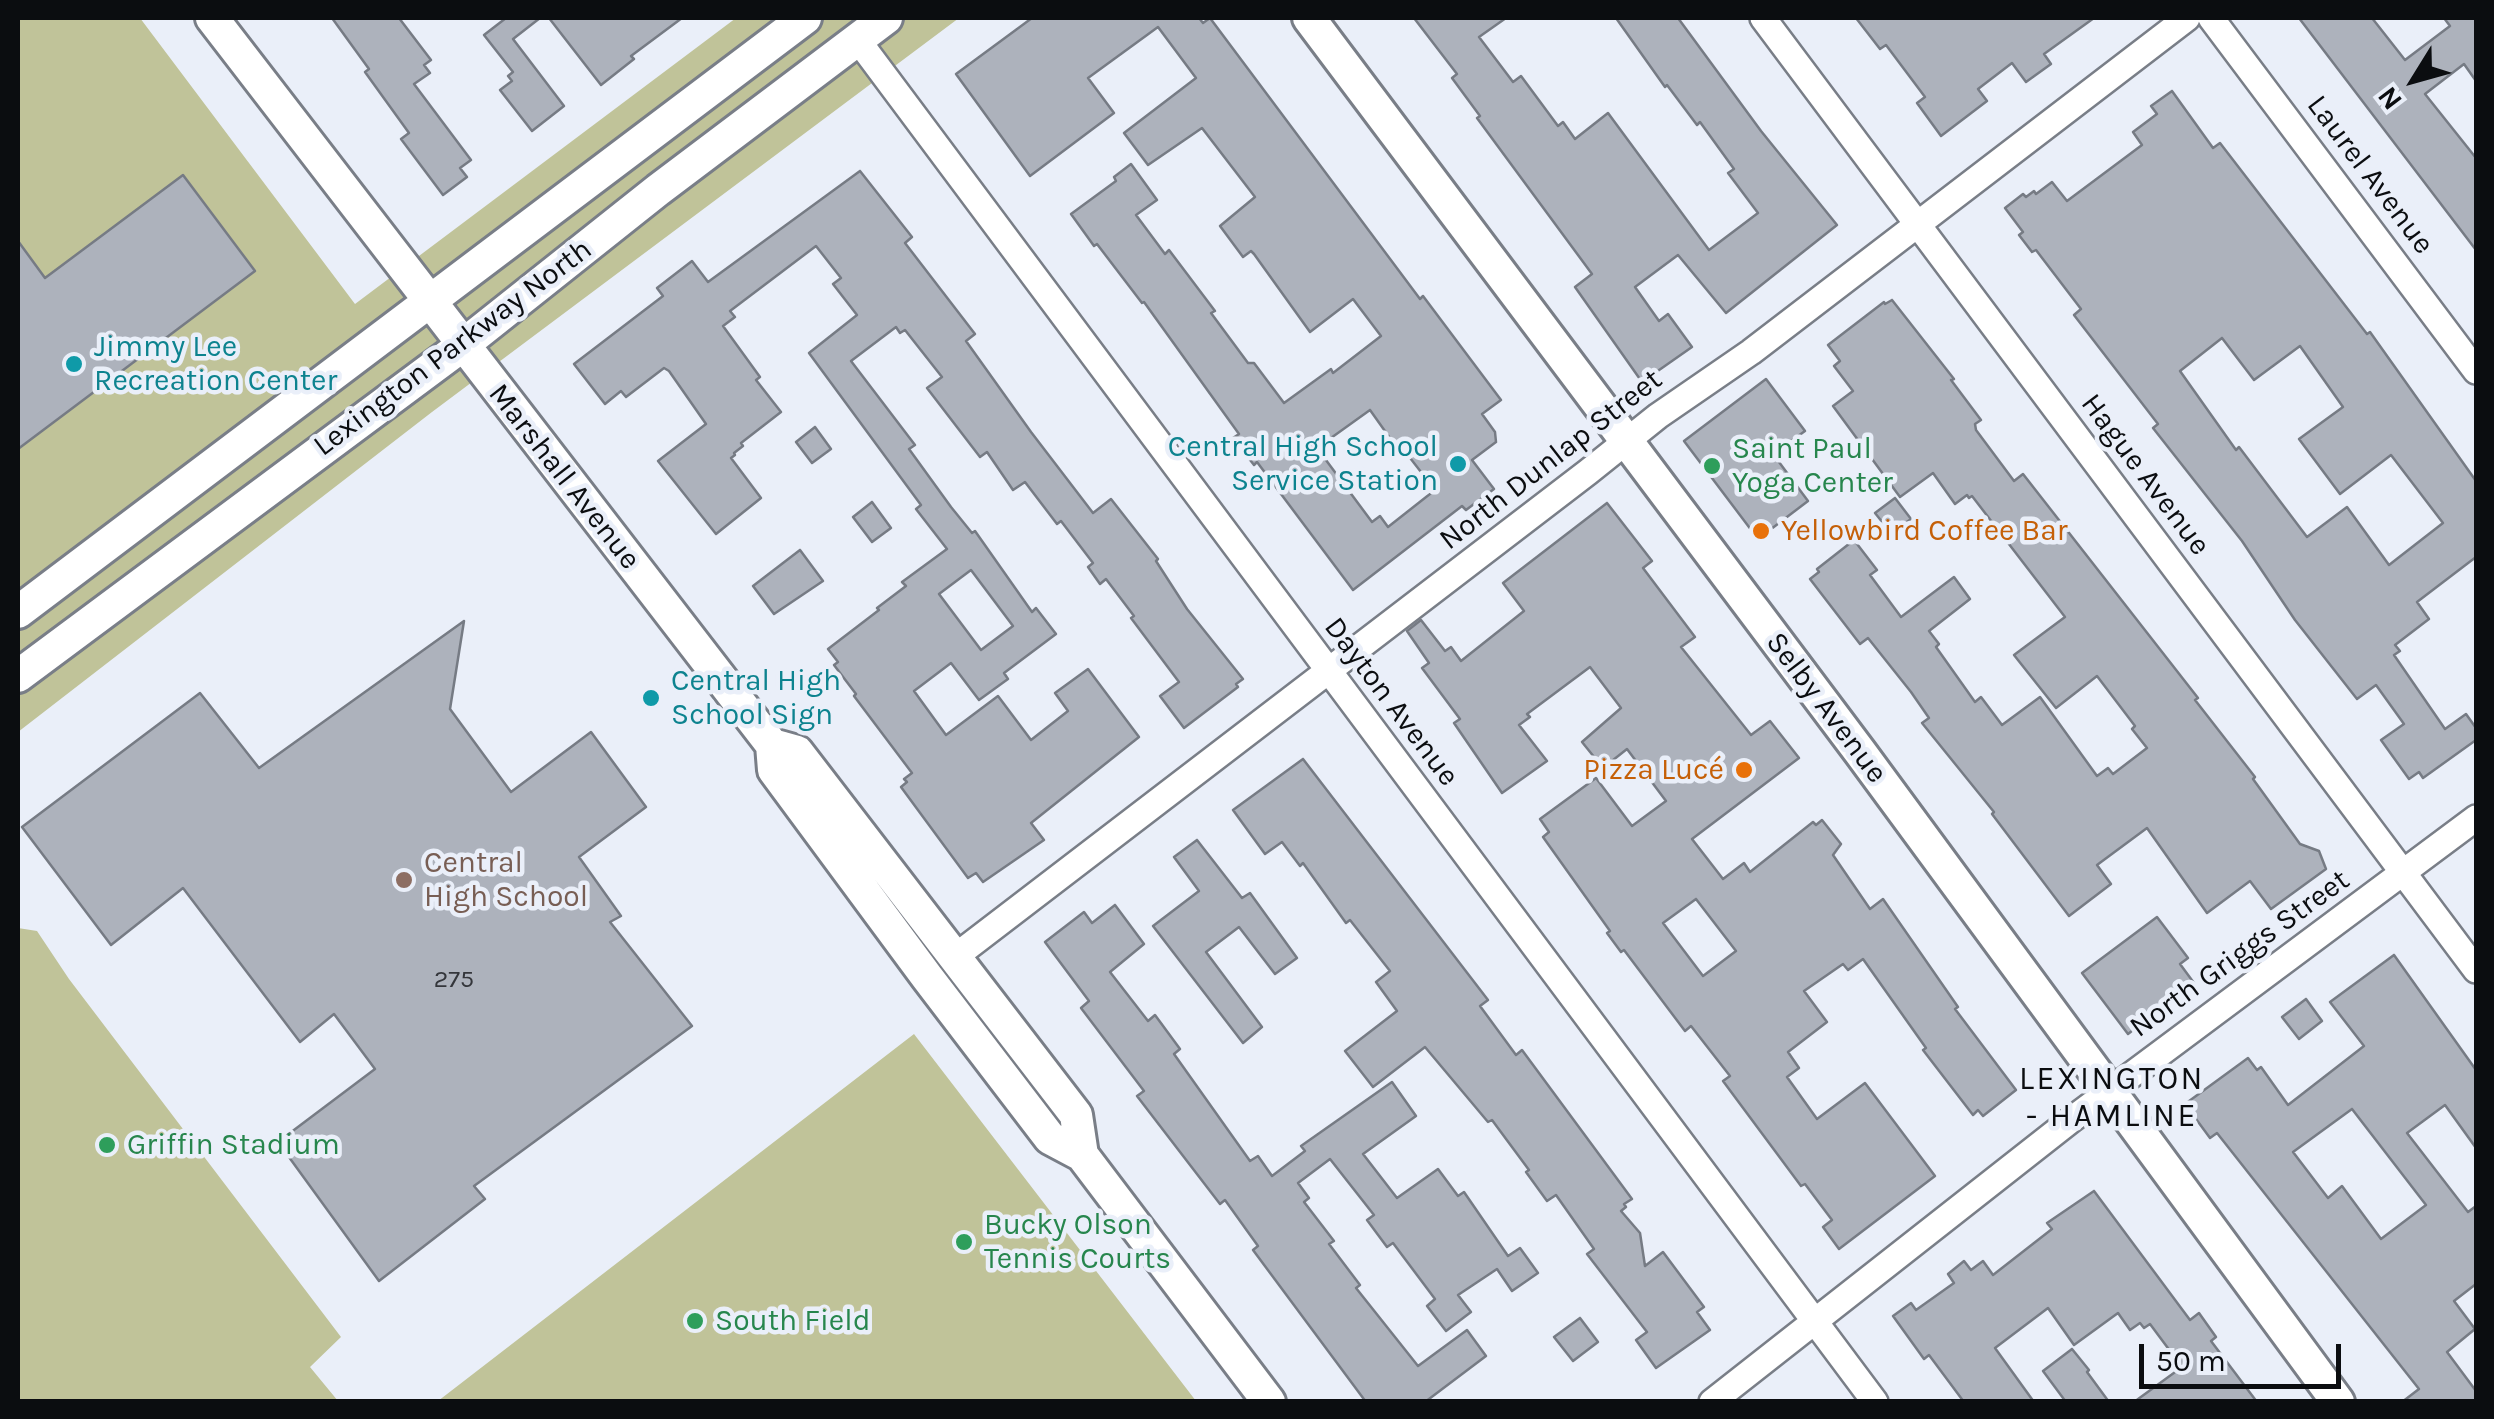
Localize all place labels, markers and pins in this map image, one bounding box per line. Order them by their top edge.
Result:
place label: Jimmy Lee Recreation Center [94,329,337,400]
marker: Jimmy Lee Recreation Center [63,353,85,375]
place label: Central High School Service Station [1168,429,1438,500]
place label: Saint Paul Yoga Center [1732,431,1893,502]
marker: Central High School Service Station [1447,453,1469,475]
marker: Saint Paul Yoga Center [1701,455,1723,477]
place label: Yellowbird Coffee Bar [1781,513,2068,549]
marker: Yellowbird Coffee Bar [1750,520,1772,542]
place label: Central High School Sign [671,663,841,734]
marker: Central High School Sign [640,687,662,709]
place label: Pizza Lucé [1583,752,1724,788]
marker: Pizza Lucé [1733,759,1755,781]
place label: Central High School [424,845,588,916]
marker: Central High School [393,869,415,891]
place label: Griffin Stadium [127,1127,340,1163]
marker: Griffin Stadium [96,1134,118,1156]
place label: Bucky Olson Tennis Courts [984,1207,1171,1278]
marker: Bucky Olson Tennis Courts [953,1231,975,1253]
place label: South Field [715,1303,870,1339]
marker: South Field [684,1310,706,1332]

